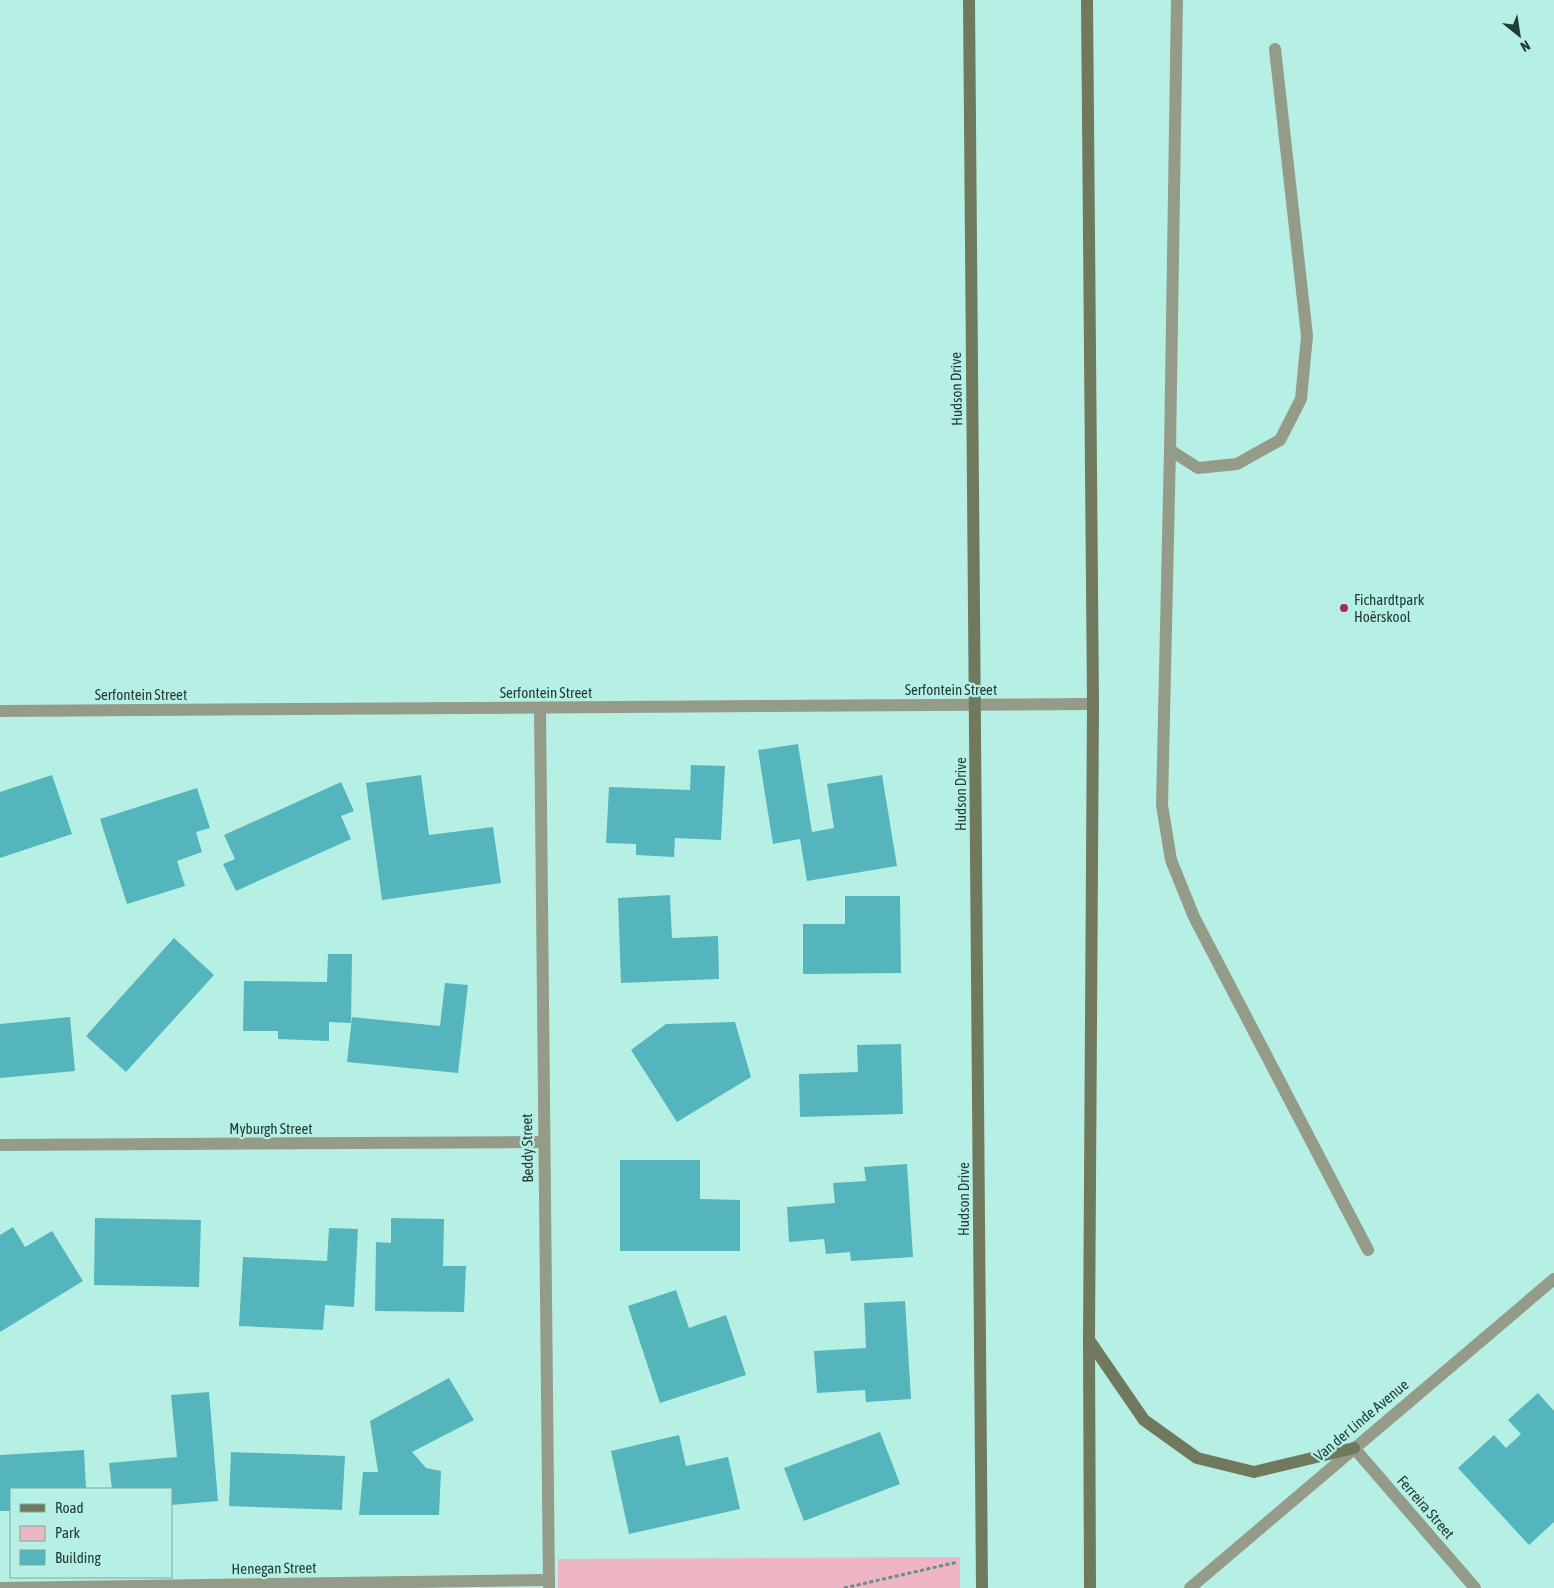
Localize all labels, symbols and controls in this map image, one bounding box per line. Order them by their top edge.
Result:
north arrow [1494,10,1544,60]
text: N [1518,37,1533,55]
street label: Hudson Drive [947,352,965,426]
place label: Fichardtpark Hoërskool [1354,591,1425,625]
marker: Fichardtpark Hoërskool [1338,602,1350,614]
street label: Serfontein Street [905,681,997,698]
street label: Serfontein Street [500,684,592,701]
street label: Serfontein Street [95,686,187,703]
street label: Hudson Drive [952,757,969,831]
street label: Beddy Street [518,1113,536,1183]
street label: Myburgh Street [229,1120,313,1137]
street label: Hudson Drive [955,1162,972,1236]
street label: Van der Linde Avenue [1310,1376,1412,1464]
street label: Ferreira Street [1394,1472,1458,1542]
legend [10,1488,172,1578]
text: Road [55,1499,84,1516]
text: Park [55,1524,80,1541]
text: Building [55,1549,101,1566]
street label: Henegan Street [231,1559,317,1577]

